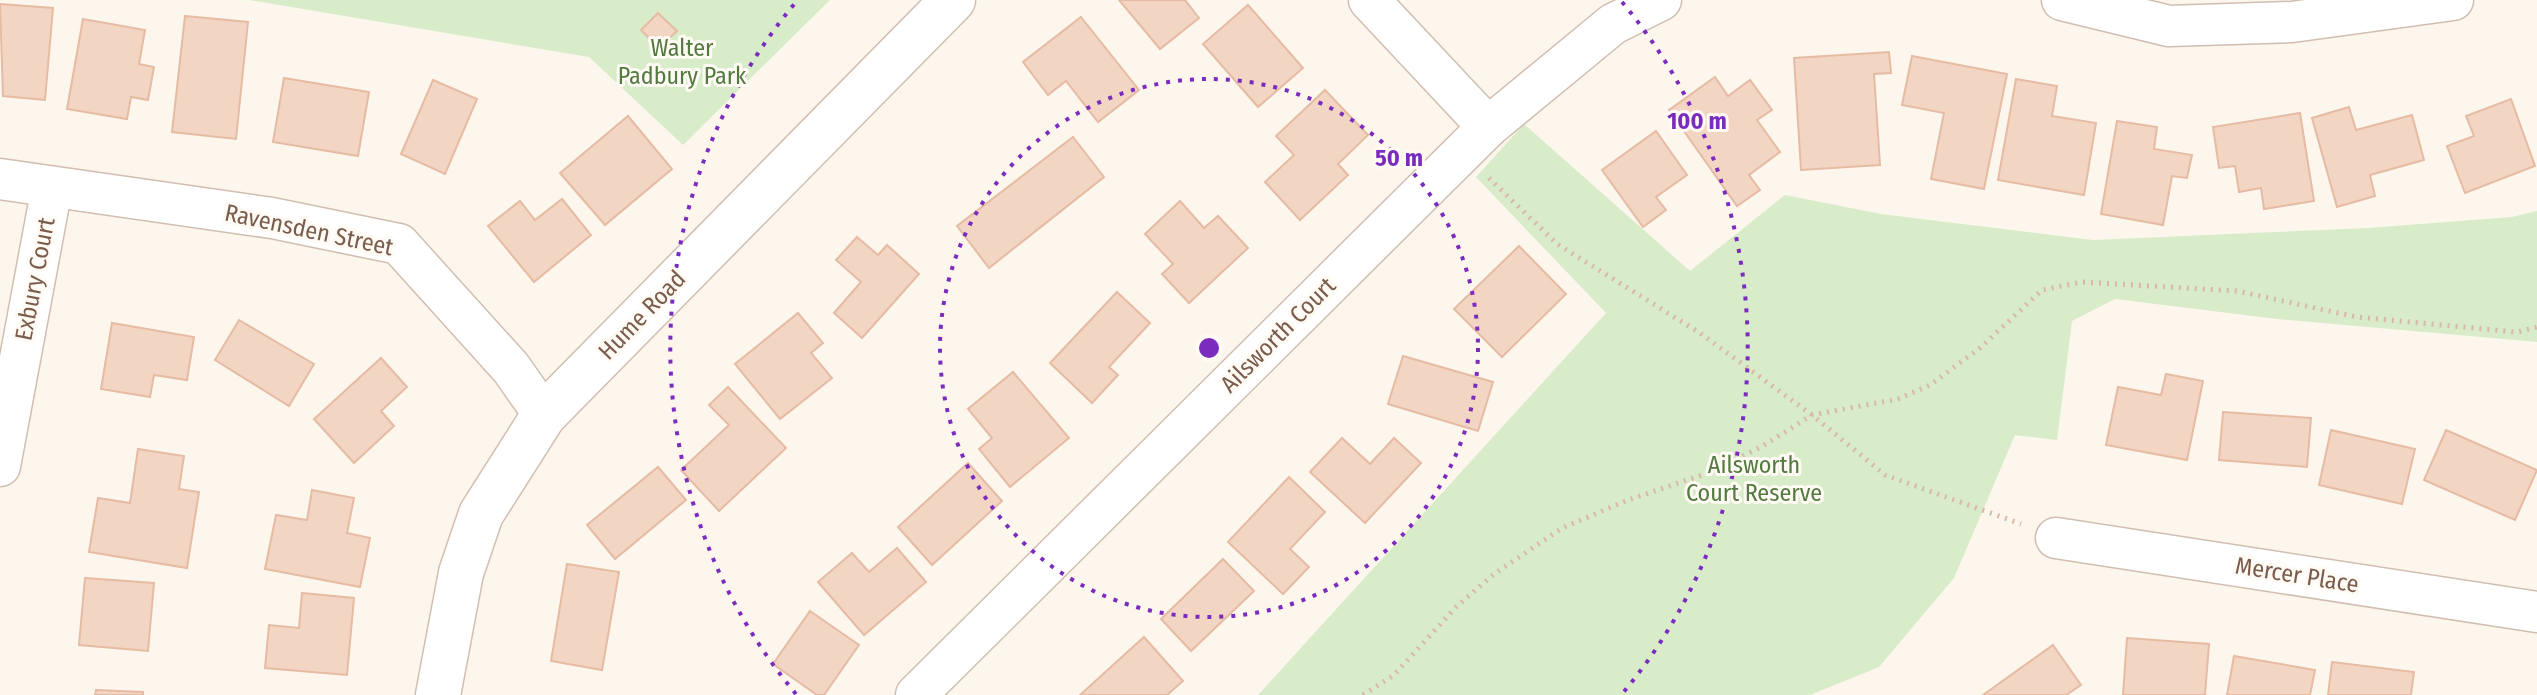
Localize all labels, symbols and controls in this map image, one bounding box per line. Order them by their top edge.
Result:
park label: Walter Padbury Park [618,34,747,90]
text: 100 m [1667,107,1727,135]
text: 50 m [1375,144,1423,172]
street label: Ravensden Street [222,198,396,262]
street label: Exbury Court [9,215,61,343]
street label: Hume Road [593,265,691,365]
street label: Ailsworth Court [1215,272,1341,398]
centre of rings [1195,334,1223,362]
park label: Ailsworth Court Reserve [1686,451,1822,507]
street label: Mercer Place [2233,551,2361,599]

